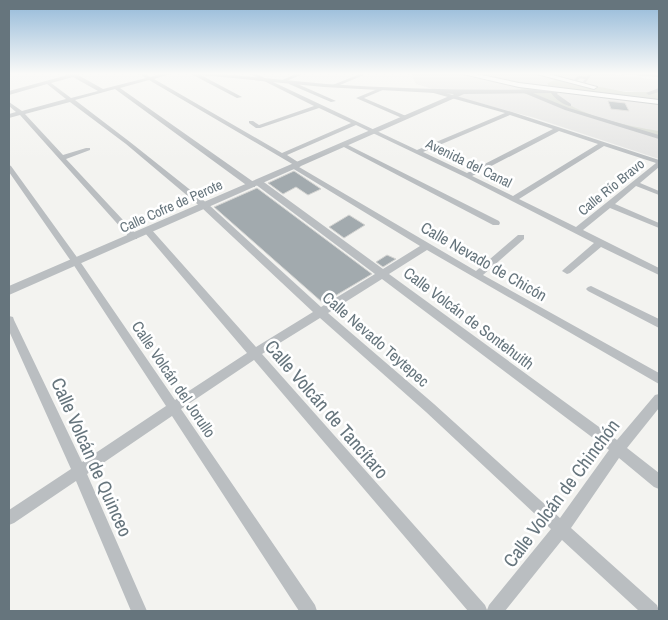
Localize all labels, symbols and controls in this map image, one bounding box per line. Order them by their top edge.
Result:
street label: Avenida del Canal [422,134,515,192]
street label: Calle Río Bravo [574,155,648,219]
street label: Calle Cofre de Perote [117,175,225,237]
street label: Calle Nevado de Chicón [417,216,551,306]
street label: Calle Volcán de Sontehuith [399,262,539,374]
street label: Calle Nevado Teytepec [318,287,434,392]
street label: Calle Volcán del Jorullo [127,316,221,442]
street label: Calle Volcán de Tancítaro [259,334,395,484]
street label: Calle Volcán de Quinceo [45,373,139,541]
street label: Calle Volcán de Chinchón [497,414,625,572]

